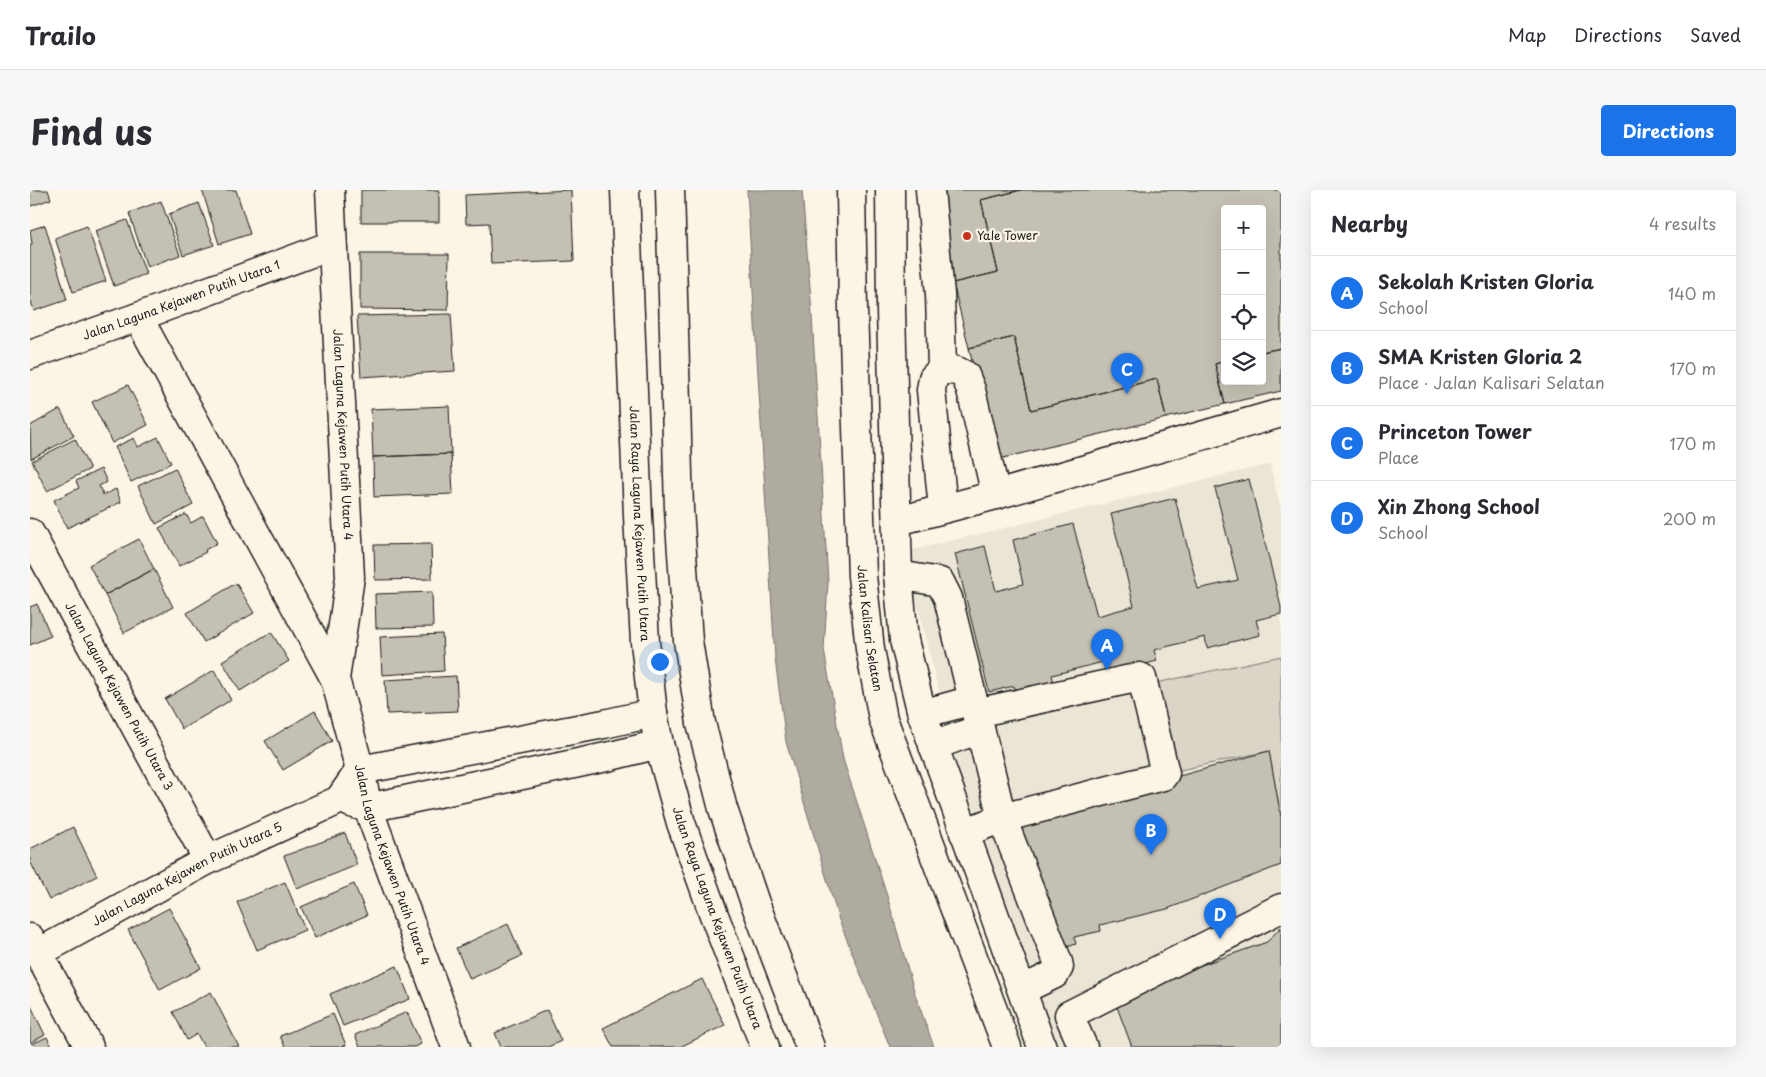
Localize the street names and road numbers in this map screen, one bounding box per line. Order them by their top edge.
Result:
street label: Jalan Laguna Kejawen Putih Utara 1 [80,255,282,344]
street label: Jalan Laguna Kejawen Putih Utara 4 [329,328,358,541]
street label: Jalan Raya Laguna Kejawen Putih Utara [626,405,655,642]
street label: Jalan Kalisari Selatan [854,565,888,693]
street label: Jalan Laguna Kejawen Putih Utara 3 [61,599,178,793]
street label: Jalan Laguna Kejawen Putih Utara 4 [351,762,435,968]
street label: Jalan Raya Laguna Kejawen Putih Utara [669,804,767,1032]
street label: Jalan Laguna Kejawen Putih Utara 5 [89,817,285,930]

